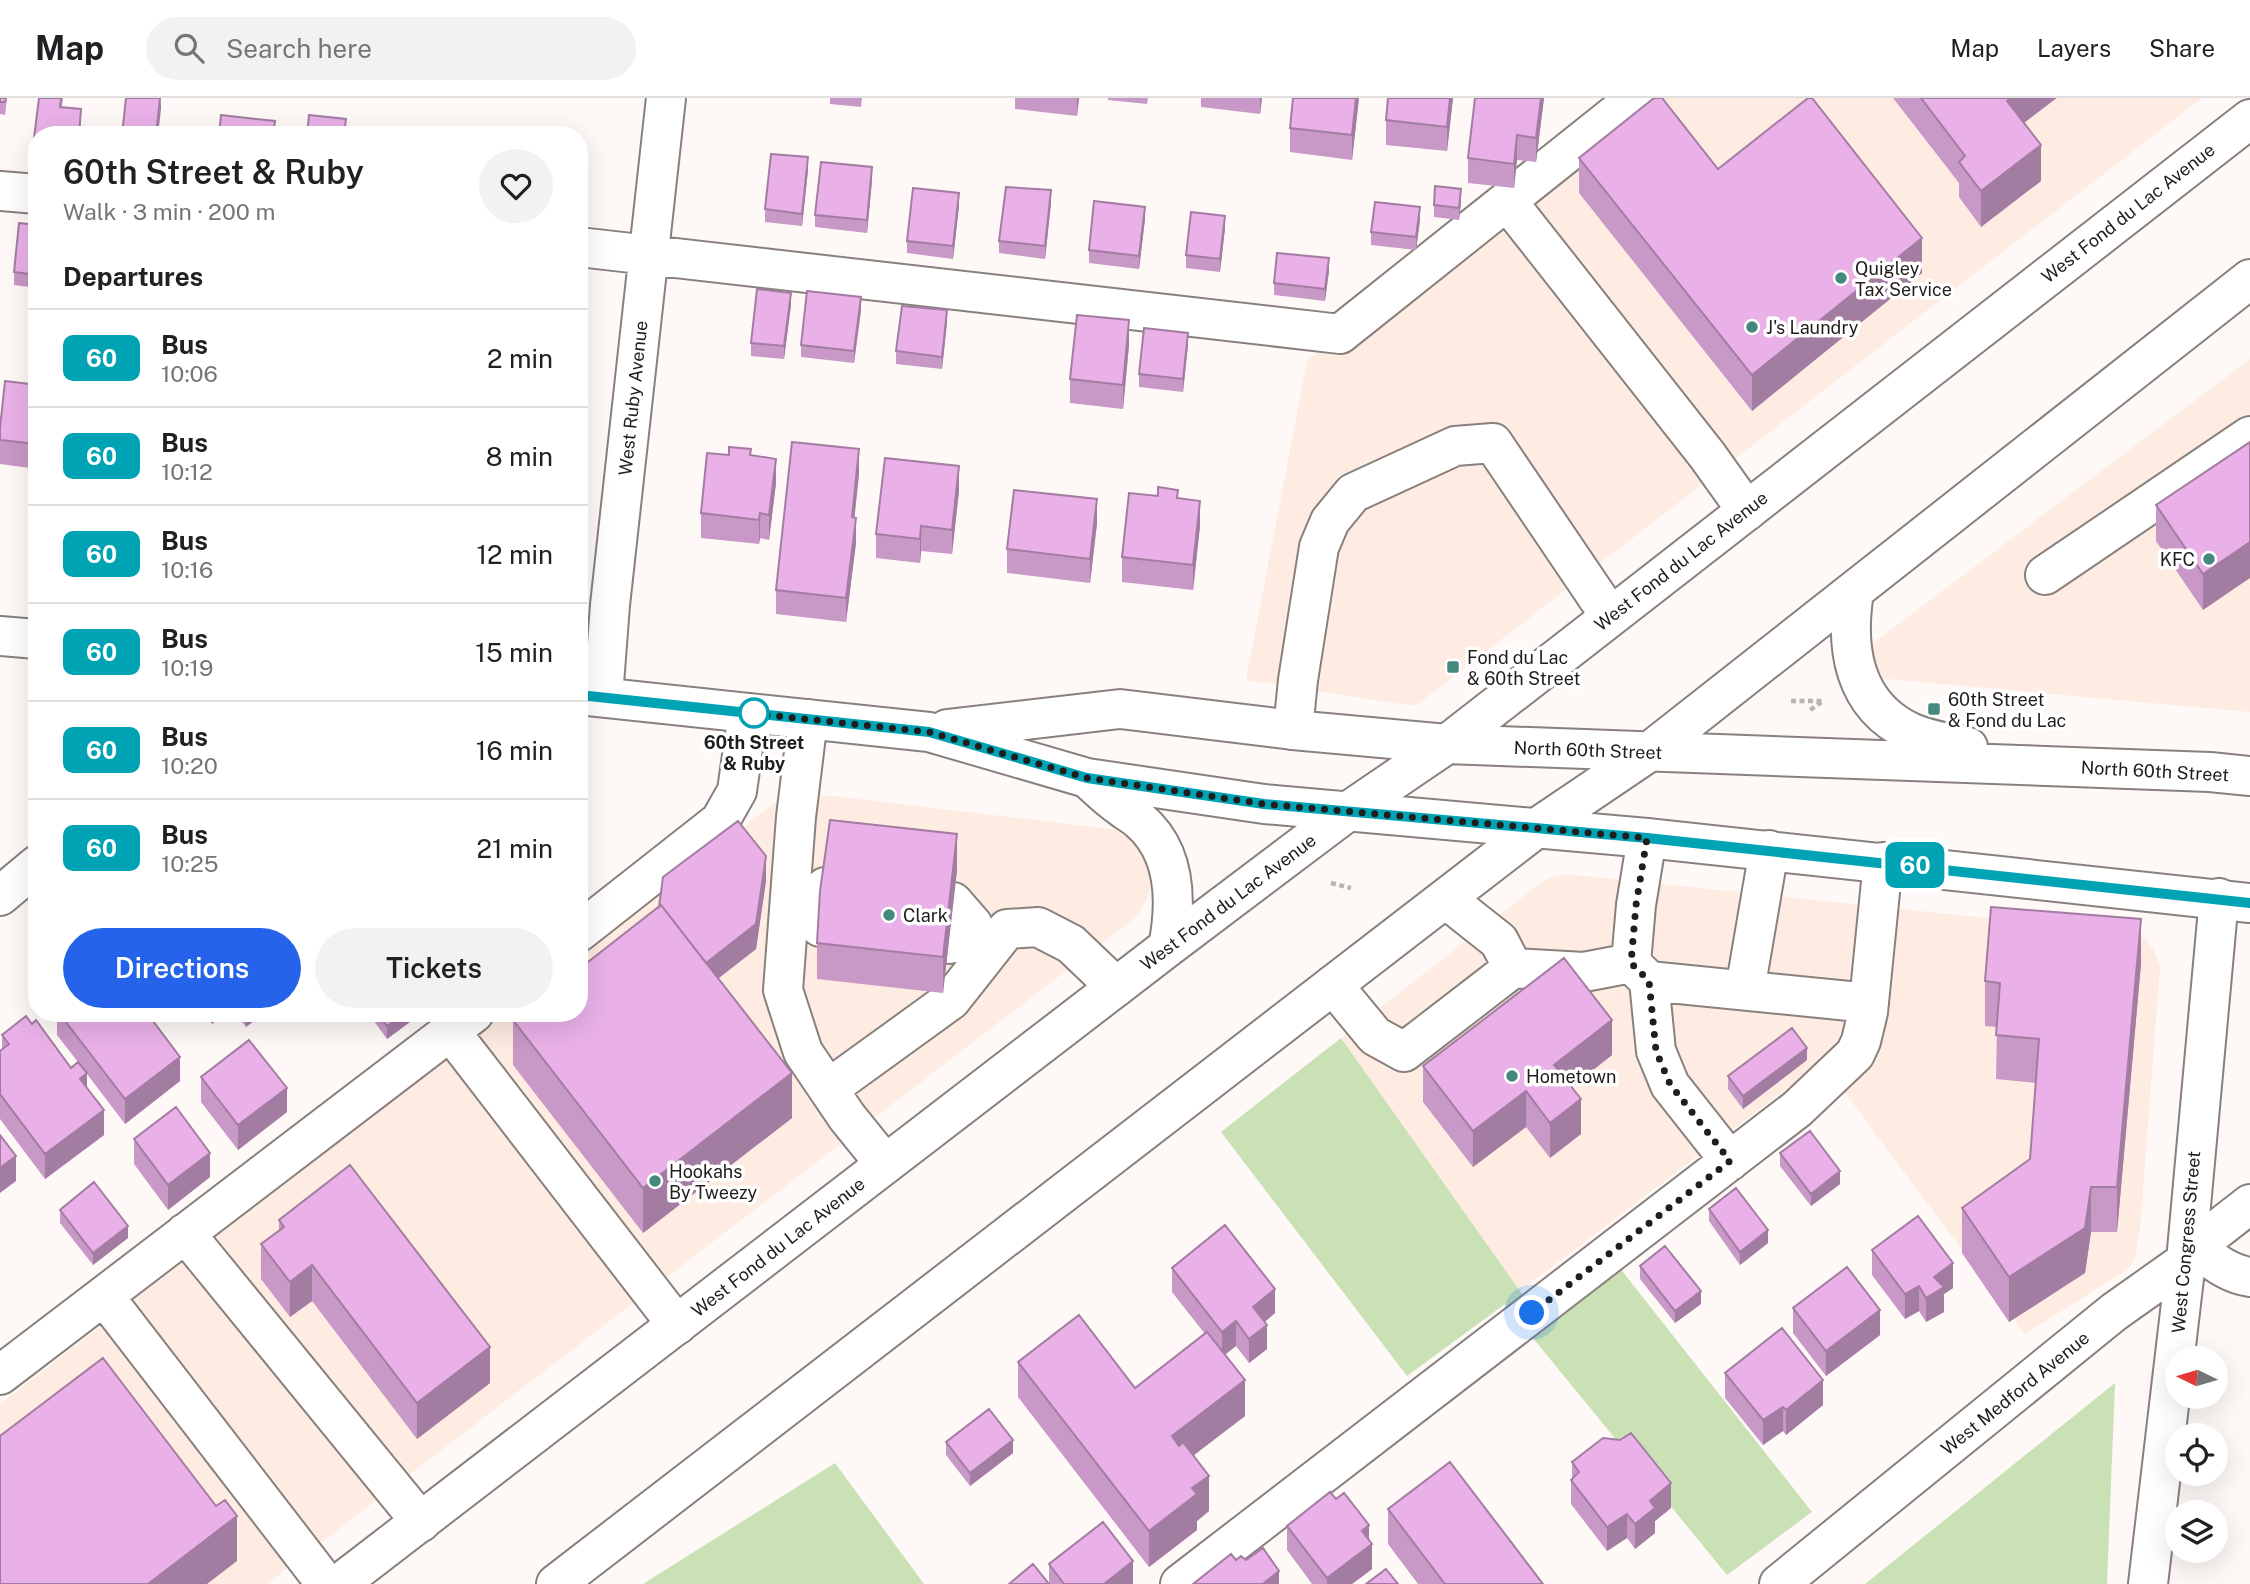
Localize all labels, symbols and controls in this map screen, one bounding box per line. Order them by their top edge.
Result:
search box [146,17,636,80]
text: Map [35,29,104,67]
icon: search [170,29,208,67]
text: Search here [226,33,372,64]
text: Map [1950,34,1999,62]
text: Layers [2037,34,2111,62]
text: Share [2149,34,2215,62]
street label: West Fond du Lac Avenue [2037,139,2219,287]
button: heart [479,149,553,223]
text: 60th Street & Ruby [63,153,364,191]
text: Walk · 3 min · 200 m [63,198,275,225]
place label: Quigley Tax Service [1855,258,1952,300]
text: Departures [63,261,203,292]
marker: Quigley Tax Service [1833,270,1849,286]
place label: J's Laundry [1766,317,1859,338]
street label: West Ruby Avenue [614,319,652,477]
marker: J's Laundry [1744,319,1760,335]
text: Bus [161,329,208,360]
text: 2 min [487,343,553,374]
text: 60 [86,344,117,372]
text: 10:06 [161,360,218,387]
text: Bus [161,427,208,458]
text: 8 min [486,441,553,472]
text: 60 [86,442,117,470]
text: 10:12 [161,458,213,485]
street label: West Fond du Lac Avenue [1590,487,1772,635]
text: Bus [161,525,208,556]
text: 12 min [477,539,553,570]
text: 60 [86,540,117,568]
place label: KFC [2160,549,2195,570]
marker: KFC [2201,551,2217,567]
text: 10:16 [161,556,213,583]
text: Bus [161,623,208,654]
text: 15 min [475,637,553,668]
text: 60 [86,638,117,666]
place label: Fond du Lac & 60th Street [1467,647,1581,689]
text: 10:19 [161,654,213,681]
marker: Fond du Lac & 60th Street [1445,659,1461,675]
place label: 60th Street & Fond du Lac [1948,689,2066,731]
marker: 60th Street & Ruby [739,698,769,728]
marker: 60th Street & Fond du Lac [1926,701,1942,717]
text: Bus [161,721,208,752]
place label: 60th Street & Ruby [704,732,804,774]
text: 16 min [476,735,553,766]
text: 60 [86,736,117,764]
street label: North 60th Street [1513,737,1663,763]
text: 10:20 [161,752,218,779]
street label: North 60th Street [2080,757,2230,785]
text: Bus [161,819,208,850]
street label: West Fond du Lac Avenue [1136,829,1320,975]
text: 21 min [477,833,553,864]
text: 60 [86,834,117,862]
line badge: 60 [1884,842,1946,888]
text: 10:25 [161,850,219,877]
text: 60 [1899,851,1931,879]
place label: Clark [903,905,948,926]
marker: Clark [881,907,897,923]
button: Directions [63,928,301,1008]
button: Tickets [315,928,553,1008]
place label: Hometown [1526,1066,1616,1087]
marker: Hometown [1504,1068,1520,1084]
street label: West Congress Street [2168,1150,2204,1334]
place label: Hookahs By Tweezy [669,1161,757,1203]
marker: Hookahs By Tweezy [647,1173,663,1189]
street label: West Fond du Lac Avenue [687,1173,869,1321]
your location [1514,1295,1549,1330]
street label: West Medford Avenue [1937,1327,2093,1459]
north arrow [2165,1346,2228,1409]
map controls [2165,1346,2228,1563]
button: locate [2165,1423,2228,1486]
button: layers [2165,1500,2228,1563]

